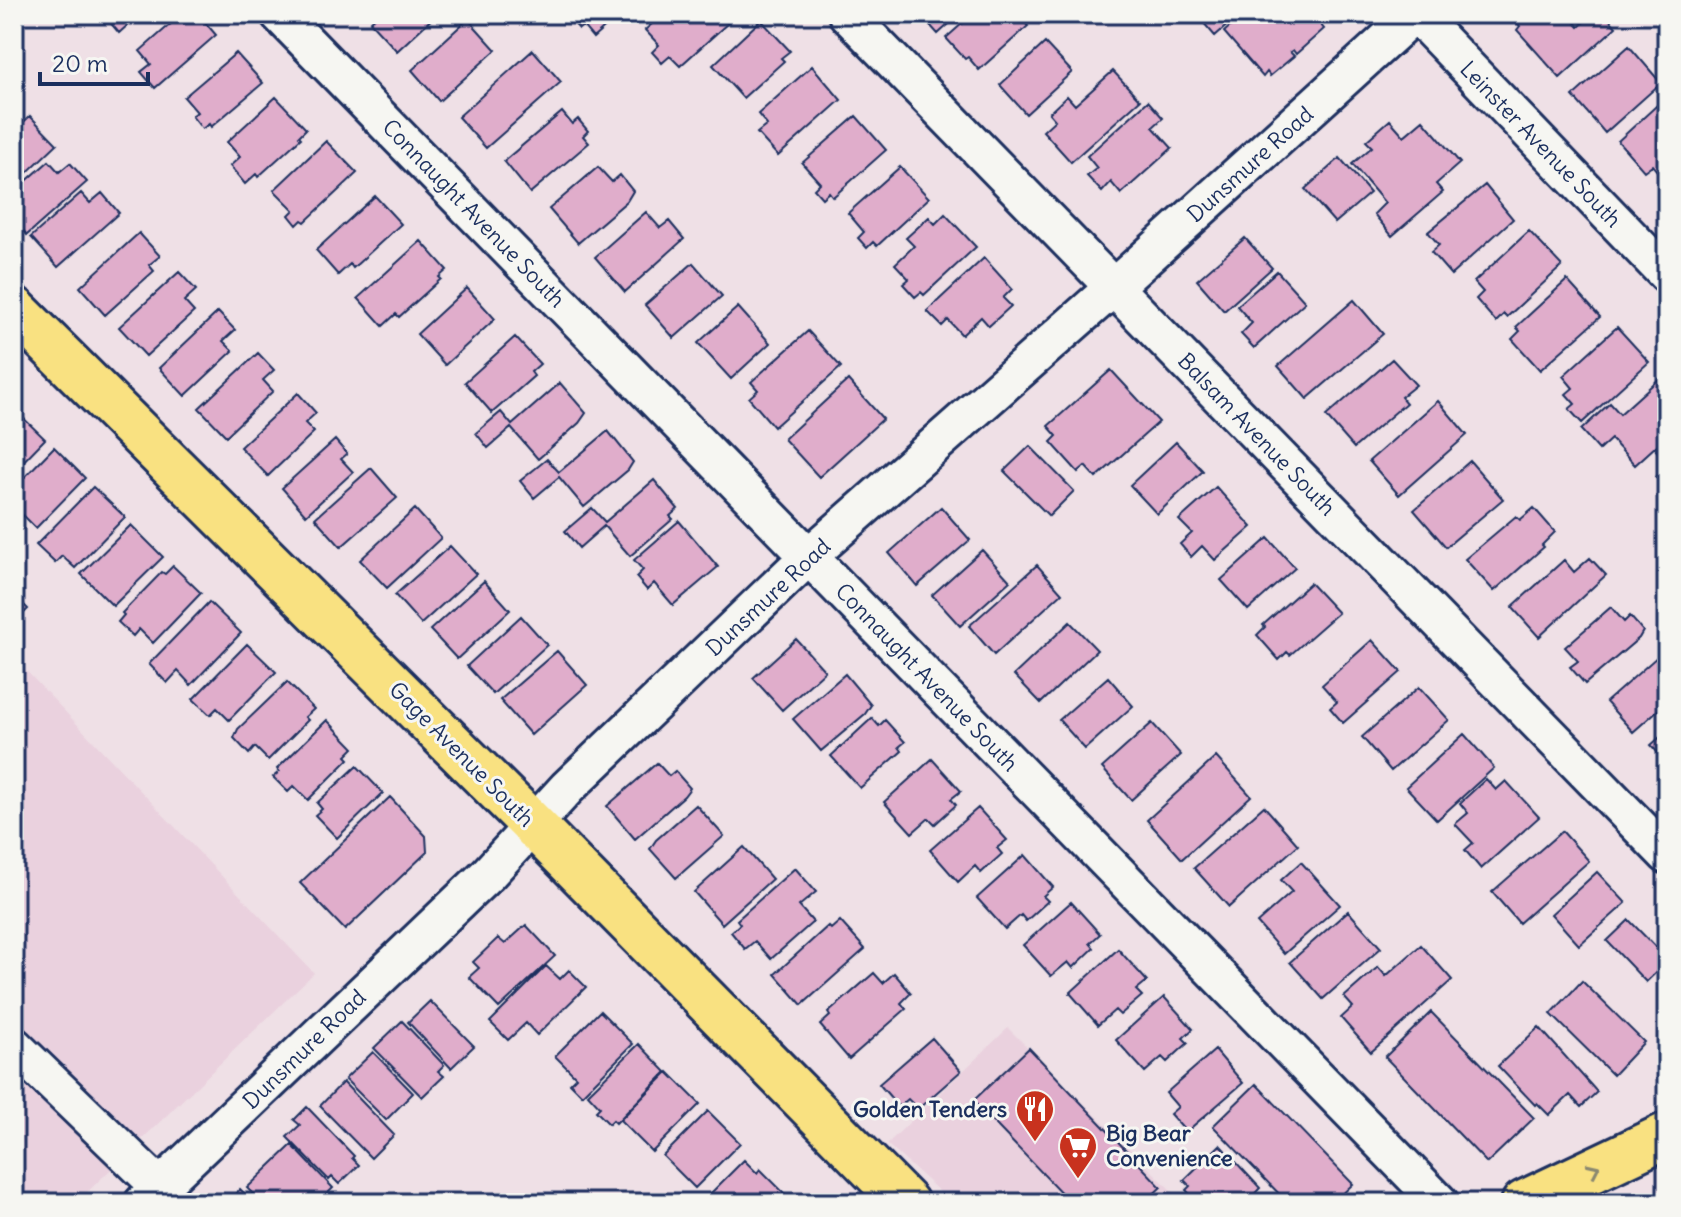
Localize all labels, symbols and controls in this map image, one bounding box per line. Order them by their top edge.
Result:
scale bar [40,36,148,86]
text: 20 m [52,48,108,78]
street label: Leinster Avenue South [1454,55,1628,233]
street label: Dunsmure Road [1181,100,1319,228]
street label: Connaught Avenue South [377,113,571,313]
street label: Balsam Avenue South [1172,347,1342,521]
street label: Dunsmure Road [700,532,836,662]
street label: Connaught Avenue South [830,577,1024,777]
street label: Gage Avenue South [383,675,541,833]
street label: Dunsmure Road [237,983,371,1115]
restaurant icon: Golden Tenders [1014,1088,1056,1143]
place label: Golden Tenders [853,1095,1007,1123]
place label: Big Bear Convenience [1106,1119,1233,1172]
supermarket icon: Big Bear Convenience [1057,1125,1099,1180]
one-way arrow [1586,1163,1601,1179]

